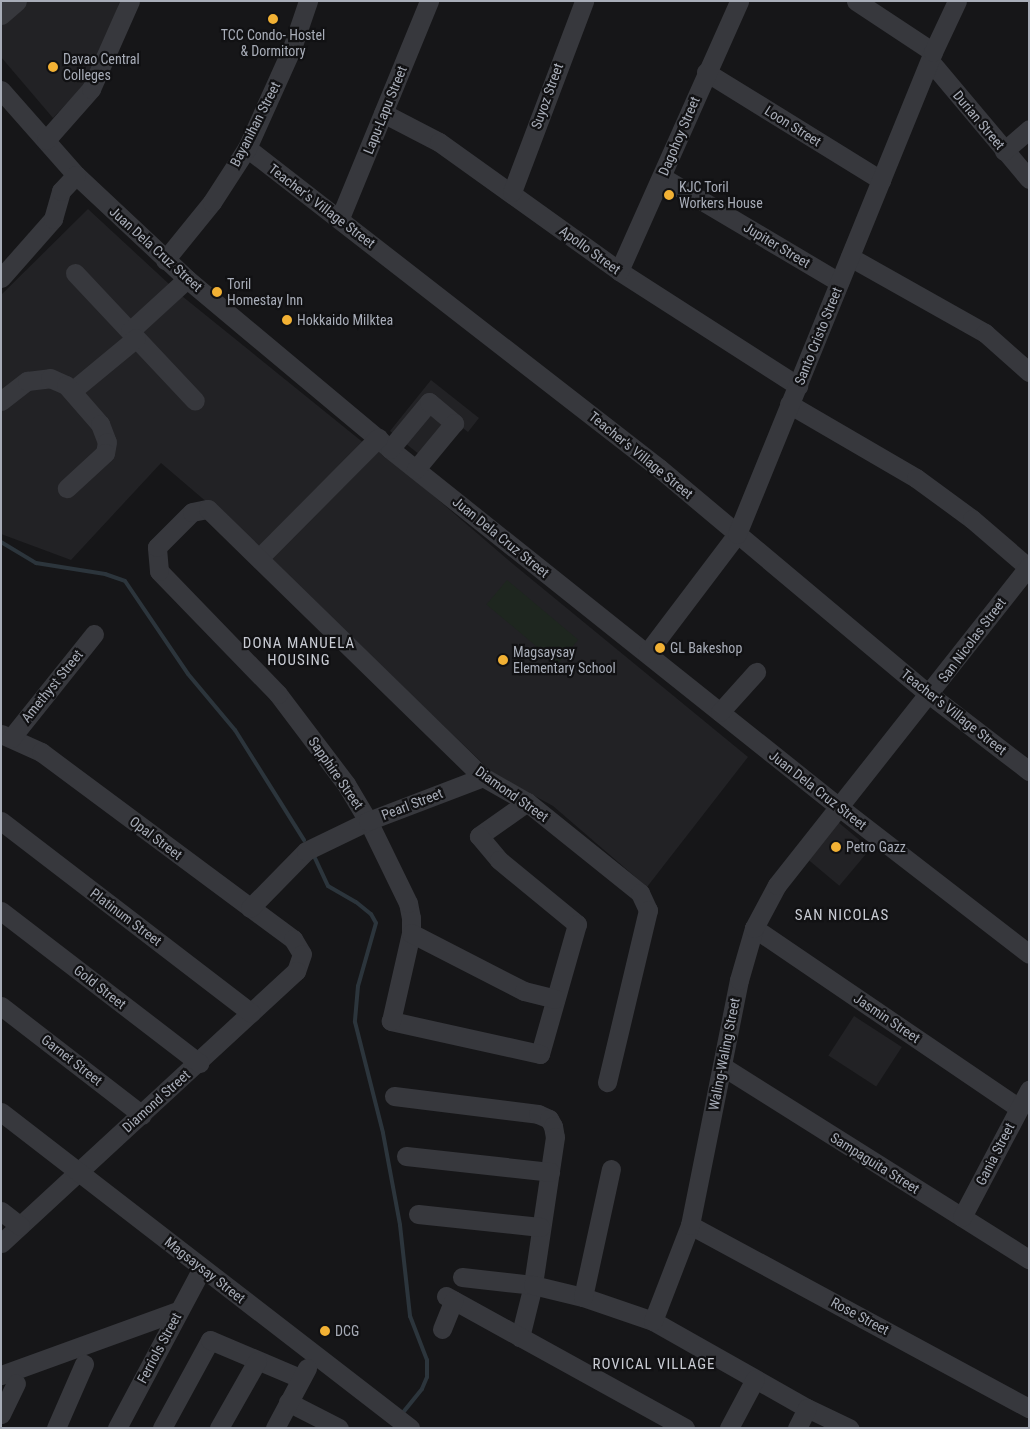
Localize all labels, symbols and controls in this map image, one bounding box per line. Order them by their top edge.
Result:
marker: TCC Condo- Hostel & Dormitory [267,13,279,25]
place label: TCC Condo- Hostel & Dormitory [221,27,325,59]
place label: Davao Central Colleges [63,51,140,84]
marker: Davao Central Colleges [47,61,59,73]
street label: Suyoz Street [527,61,567,131]
street label: Lapu-Lapu Street [360,63,410,157]
street label: Bayanihan Street [226,79,284,169]
street label: Durian Street [950,87,1008,153]
street label: Dagohoy Street [655,94,703,178]
street label: Loon Street [762,102,824,150]
street label: Teacher's Village Street [265,160,379,252]
place label: KJC Toril Workers House [679,179,763,212]
marker: KJC Toril Workers House [663,189,675,201]
street label: Juan Dela Cruz Street [106,203,206,295]
street label: Jupiter Street [741,219,813,271]
street label: Apollo Street [556,222,624,278]
place label: Toril Homestay Inn [227,276,303,308]
street label: Santo Cristo Street [791,285,845,387]
marker: Toril Homestay Inn [211,286,223,298]
place label: Hokkaido Milktea [297,312,393,328]
marker: Hokkaido Milktea [281,314,293,326]
street label: Teacher's Village Street [586,408,696,502]
street label: Juan Dela Cruz Street [449,493,553,581]
street label: San Nicolas Street [935,594,1009,686]
district label: DONA MANUELA HOUSING [241,634,357,669]
place label: GL Bakeshop [670,640,742,656]
marker: GL Bakeshop [654,642,666,654]
place label: Magsaysay Elementary School [513,644,616,676]
street label: Amethyst Street [18,646,86,726]
marker: Magsaysay Elementary School [497,654,509,666]
street label: Teacher's Village Street [898,666,1010,758]
street label: Sapphire Street [305,734,367,812]
street label: Juan Dela Cruz Street [766,747,870,833]
street label: Diamond Street [472,763,552,825]
street label: Pearl Street [379,785,445,823]
street label: Opal Street [126,813,186,863]
place label: Petro Gazz [846,839,906,855]
marker: Petro Gazz [830,841,842,853]
street label: Platinum Street [87,885,165,949]
district label: SAN NICOLAS [793,907,891,925]
street label: Gold Street [71,961,129,1013]
street label: Jasmin Street [851,990,923,1046]
street label: Waling-Waling Street [705,996,743,1112]
street label: Garnet Street [38,1031,106,1089]
street label: Diamond Street [119,1066,193,1136]
street label: Gania Street [972,1120,1018,1188]
street label: Sampaguita Street [827,1129,923,1197]
street label: Magsaysay Street [161,1233,249,1307]
street label: Rose Street [828,1294,892,1338]
street label: Ferriols Street [133,1310,185,1386]
place label: DCG [335,1323,359,1339]
marker: DCG [319,1325,331,1337]
district label: ROVICAL VILLAGE [591,1356,717,1374]

